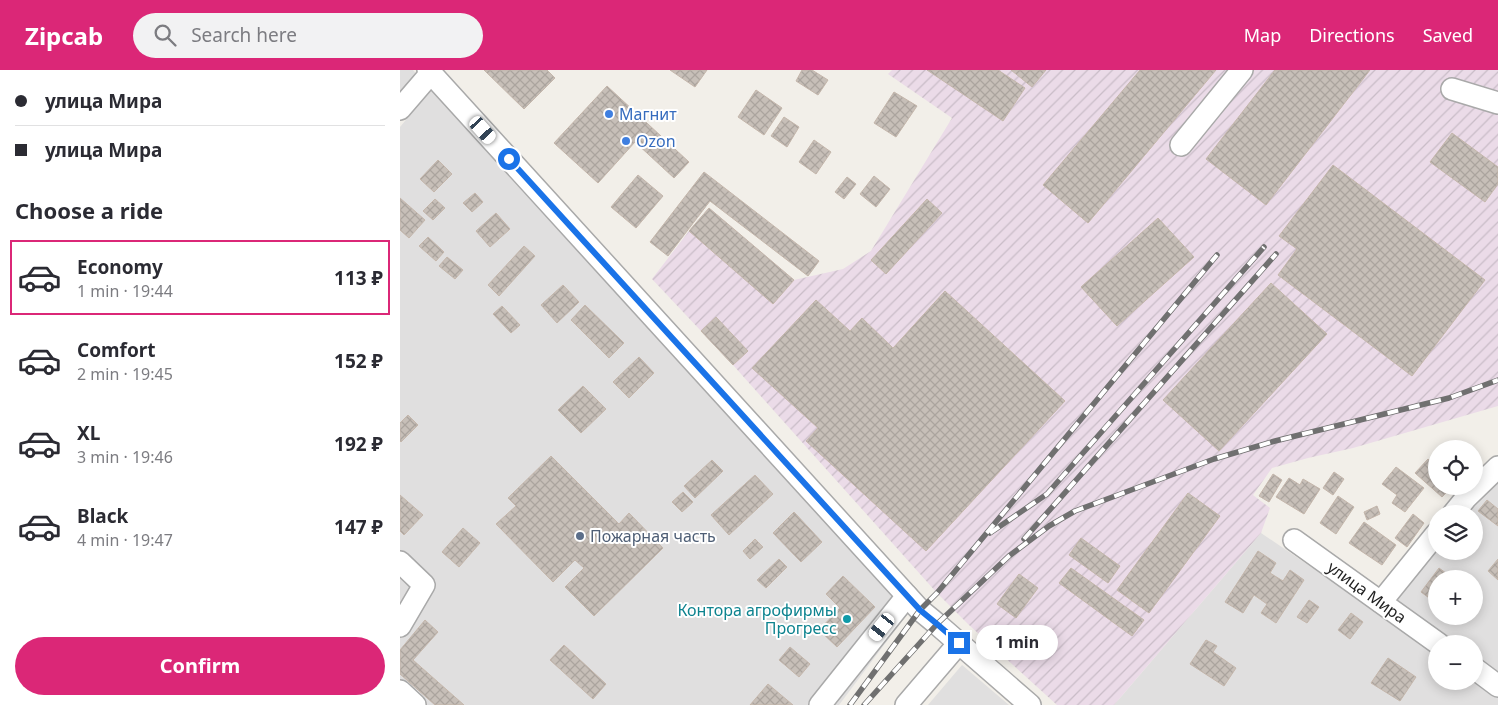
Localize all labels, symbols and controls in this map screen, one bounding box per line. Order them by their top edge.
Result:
search box [133,13,483,58]
text: Zipcab [25,19,103,52]
icon: search [151,21,179,49]
text: Search here [191,22,297,48]
text: Map [1244,23,1281,47]
text: Directions [1309,23,1395,47]
text: Saved [1423,23,1473,47]
text: улица Мира [45,88,162,114]
place label: Магнит [619,103,677,125]
marker: Магнит [603,108,615,120]
car [467,114,498,146]
place label: Ozon [636,130,676,152]
marker: Ozon [620,135,632,147]
text: улица Мира [45,137,162,163]
route start [498,148,520,170]
text: Choose a ride [15,195,163,225]
text: Economy [77,254,163,280]
icon: car [17,255,62,300]
text: 113 ₽ [334,265,383,291]
text: 1 min · 19:44 [77,280,173,302]
text: Comfort [77,337,156,363]
icon: car [17,338,62,383]
text: 152 ₽ [334,348,383,374]
text: 2 min · 19:45 [77,363,173,385]
text: XL [77,420,100,446]
icon: car [17,421,62,466]
text: 192 ₽ [334,431,383,457]
map controls [1428,440,1483,690]
button: locate [1428,440,1483,495]
text: 3 min · 19:46 [77,446,173,468]
text: Black [77,503,128,529]
icon: car [17,504,62,549]
button: layers [1428,505,1483,560]
text: 147 ₽ [334,514,383,540]
place label: Пожарная часть [590,525,716,547]
text: 4 min · 19:47 [77,529,173,551]
marker: Пожарная часть [574,530,586,542]
street label: улица Мира [1323,556,1411,628]
button: + [1428,570,1483,625]
place label: Контора агрофирмы Прогресс [677,599,837,639]
car [866,611,897,643]
marker: Контора агрофирмы Прогресс [841,613,853,625]
callout: 1 min [976,626,1059,660]
text: 1 min [995,631,1039,653]
route end [948,632,970,654]
button: − [1428,635,1483,690]
button: Confirm [15,637,385,695]

